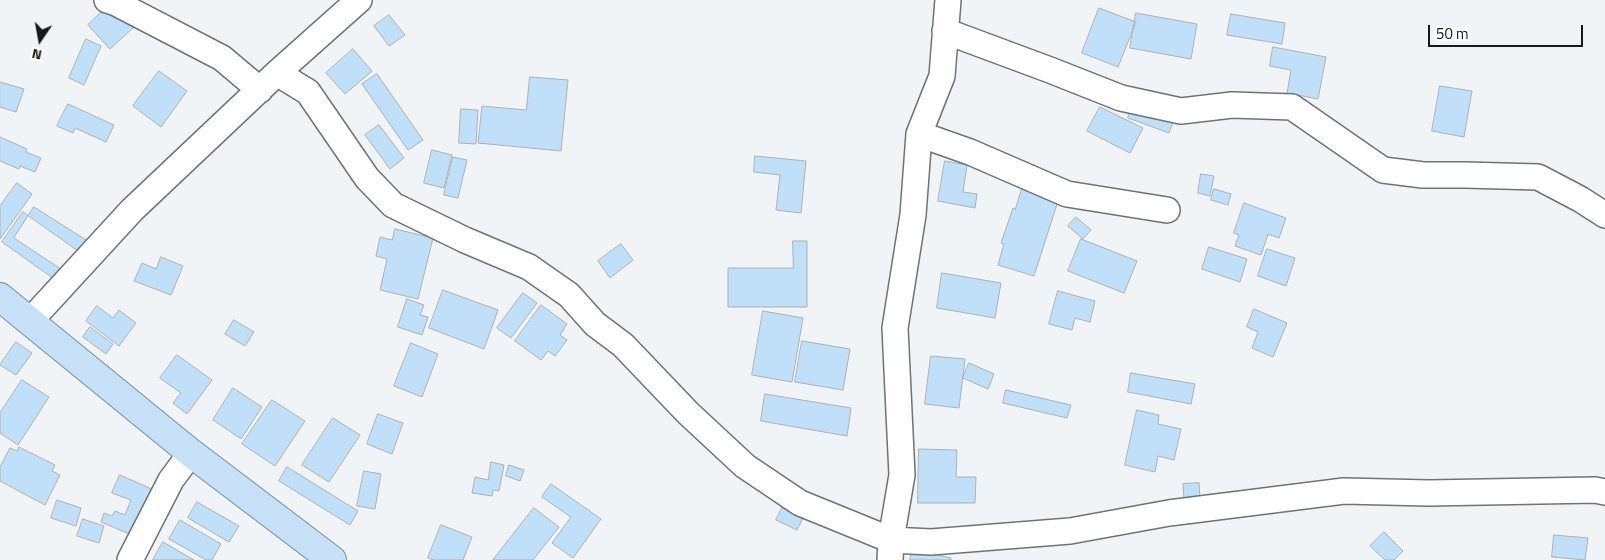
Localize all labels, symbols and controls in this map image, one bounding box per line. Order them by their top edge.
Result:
north arrow [15,15,65,65]
scale bar [1430,15,1585,47]
text: 50 m [1436,22,1469,45]
text: N [30,44,44,66]

